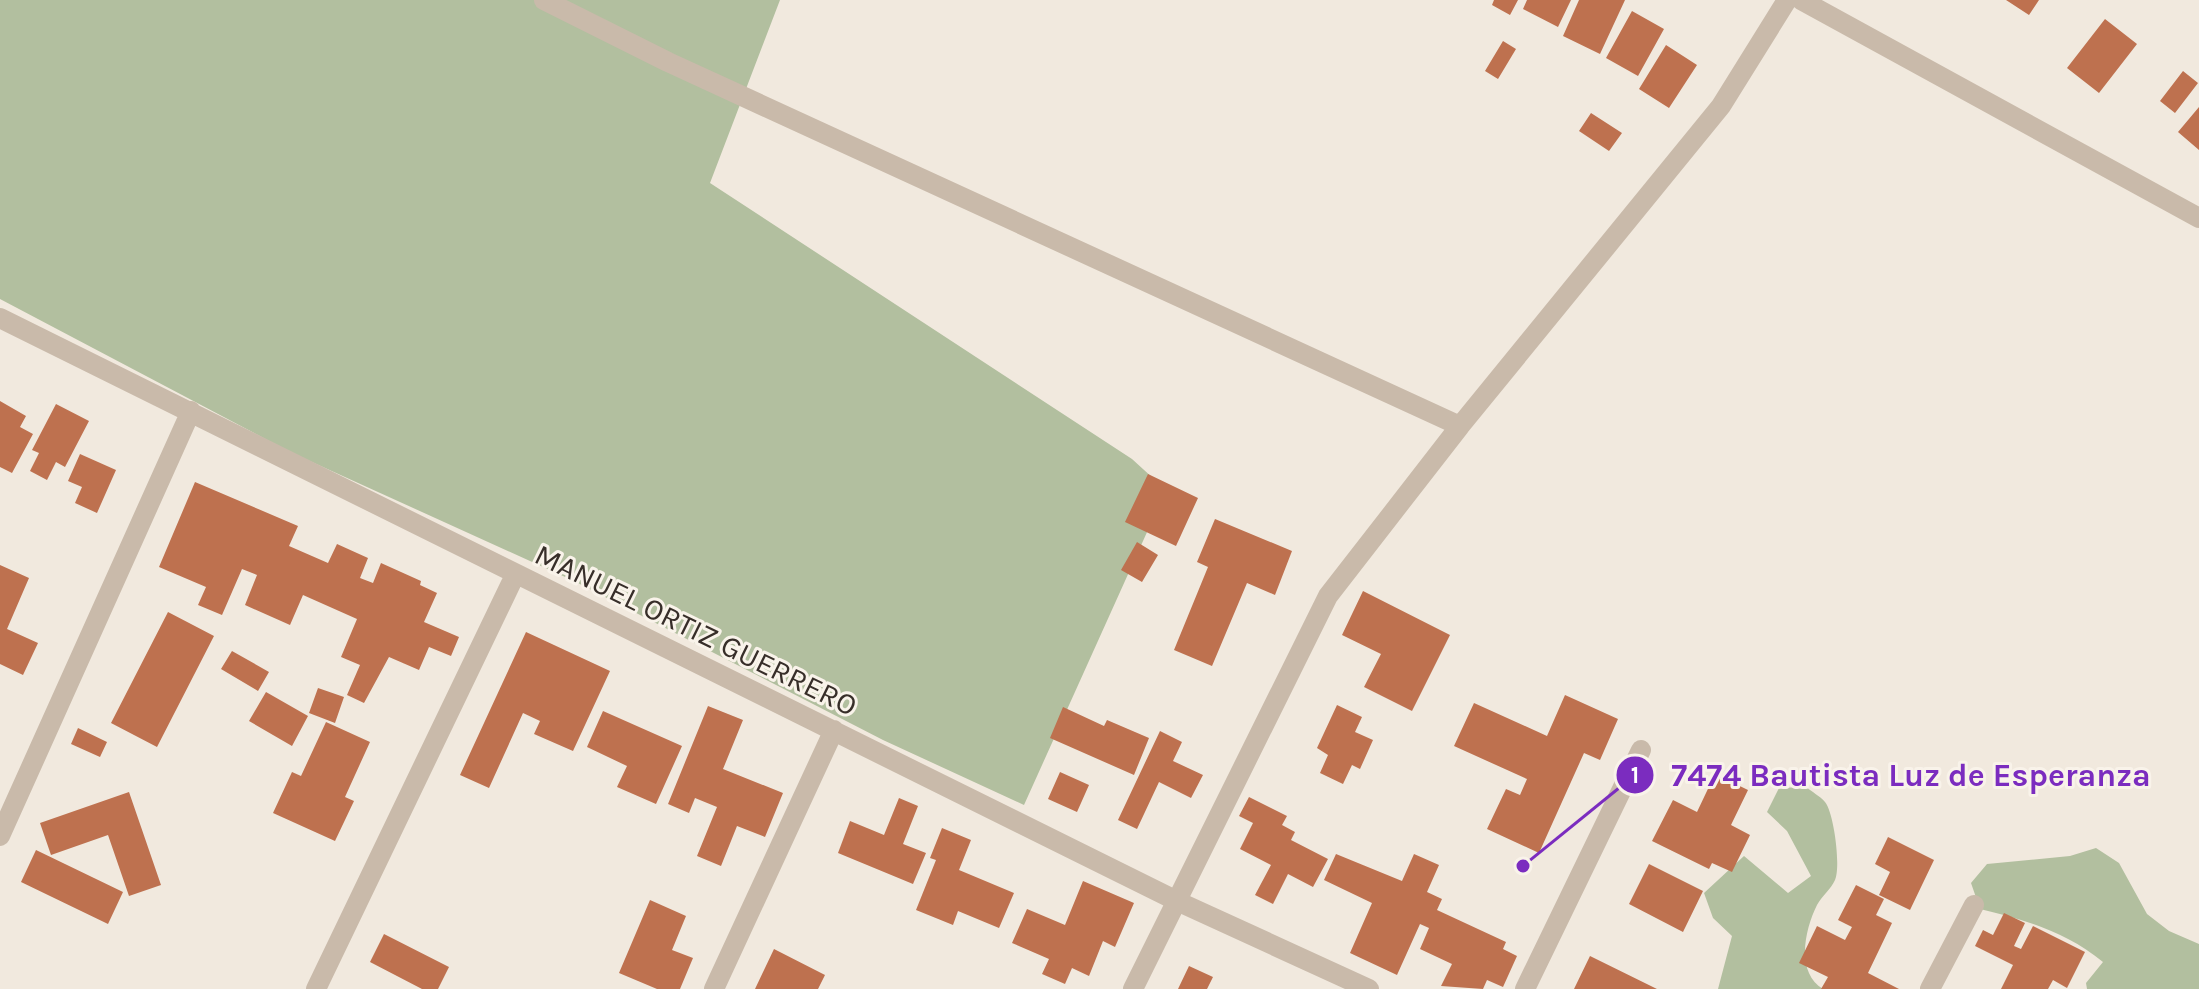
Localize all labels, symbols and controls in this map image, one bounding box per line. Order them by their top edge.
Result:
street label: MANUEL ORTIZ GUERRERO [529,536,863,724]
callout: 7474 Bautista Luz de Esperanza [1615,747,2166,803]
text: 7474 Bautista Luz de Esperanza [1671,757,2151,794]
text: 1 [1631,761,1639,789]

